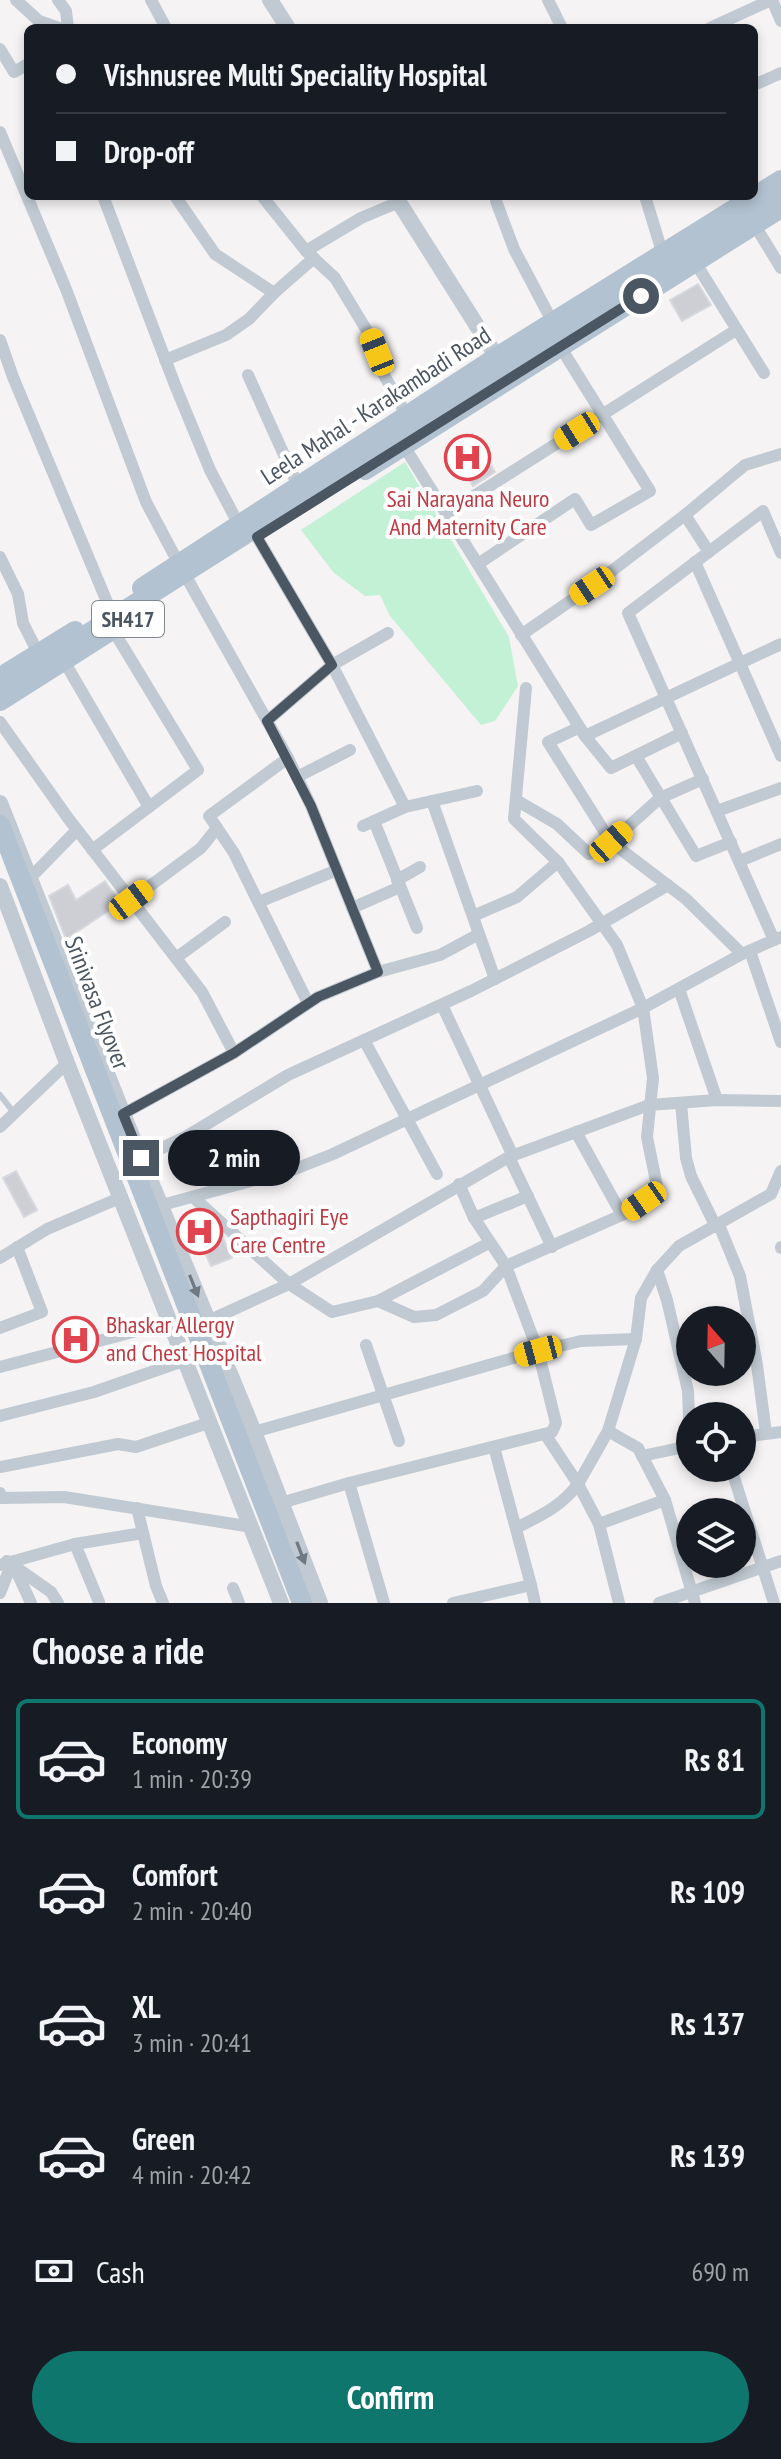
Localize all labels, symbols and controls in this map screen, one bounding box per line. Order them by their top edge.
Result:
text: Vishnusree Multi Speciality Hospital [104,55,487,94]
text: Drop-off [104,132,194,171]
route start [623,278,659,314]
street label: Leela Mahal - Karakambadi Road [255,320,497,492]
car [357,325,397,379]
car [550,408,604,454]
hospital icon: Sai Narayana Neuro And Maternity Care [444,433,492,481]
place label: Sai Narayana Neuro And Maternity Care [387,483,549,542]
car [565,563,619,609]
road number: SH417 [92,601,164,637]
car [585,817,637,867]
car [105,876,157,924]
street label: Srinivasa Flyover [58,932,137,1074]
callout: 2 min [169,1130,301,1186]
route end [123,1140,159,1176]
text: 2 min [208,1141,260,1174]
car [617,1177,671,1225]
place label: Sapthagiri Eye Care Centre [230,1201,349,1260]
hospital icon: Sapthagiri Eye Care Centre [175,1207,223,1255]
one-way arrow [188,1274,201,1298]
north arrow [676,1306,756,1386]
map controls [676,1306,756,1578]
place label: Bhaskar Allergy and Chest Hospital [106,1309,262,1368]
hospital icon: Bhaskar Allergy and Chest Hospital [51,1315,99,1363]
car [512,1333,564,1369]
button: locate [676,1402,756,1482]
button: layers [676,1498,756,1578]
one-way arrow [294,1541,307,1565]
text: Choose a ride [32,1627,204,1674]
icon: car [36,1723,108,1795]
text: Economy [132,1723,227,1762]
text: Rs 81 [685,1740,745,1779]
text: 1 min · 20:39 [132,1762,252,1795]
icon: car [36,1855,108,1927]
text: Comfort [132,1855,218,1894]
text: Rs 109 [670,1872,745,1911]
text: 2 min · 20:40 [132,1894,252,1927]
icon: car [36,1987,108,2059]
text: XL [132,1987,161,2026]
text: Rs 137 [670,2004,745,2043]
text: 3 min · 20:41 [132,2026,252,2059]
icon: car [36,2119,108,2191]
text: Green [132,2119,195,2158]
text: Rs 139 [670,2136,745,2175]
text: 4 min · 20:42 [132,2158,252,2191]
icon: cash [32,2249,76,2293]
text: Cash [96,2252,145,2291]
text: 690 m [691,2255,749,2288]
button: Confirm [32,2351,749,2443]

